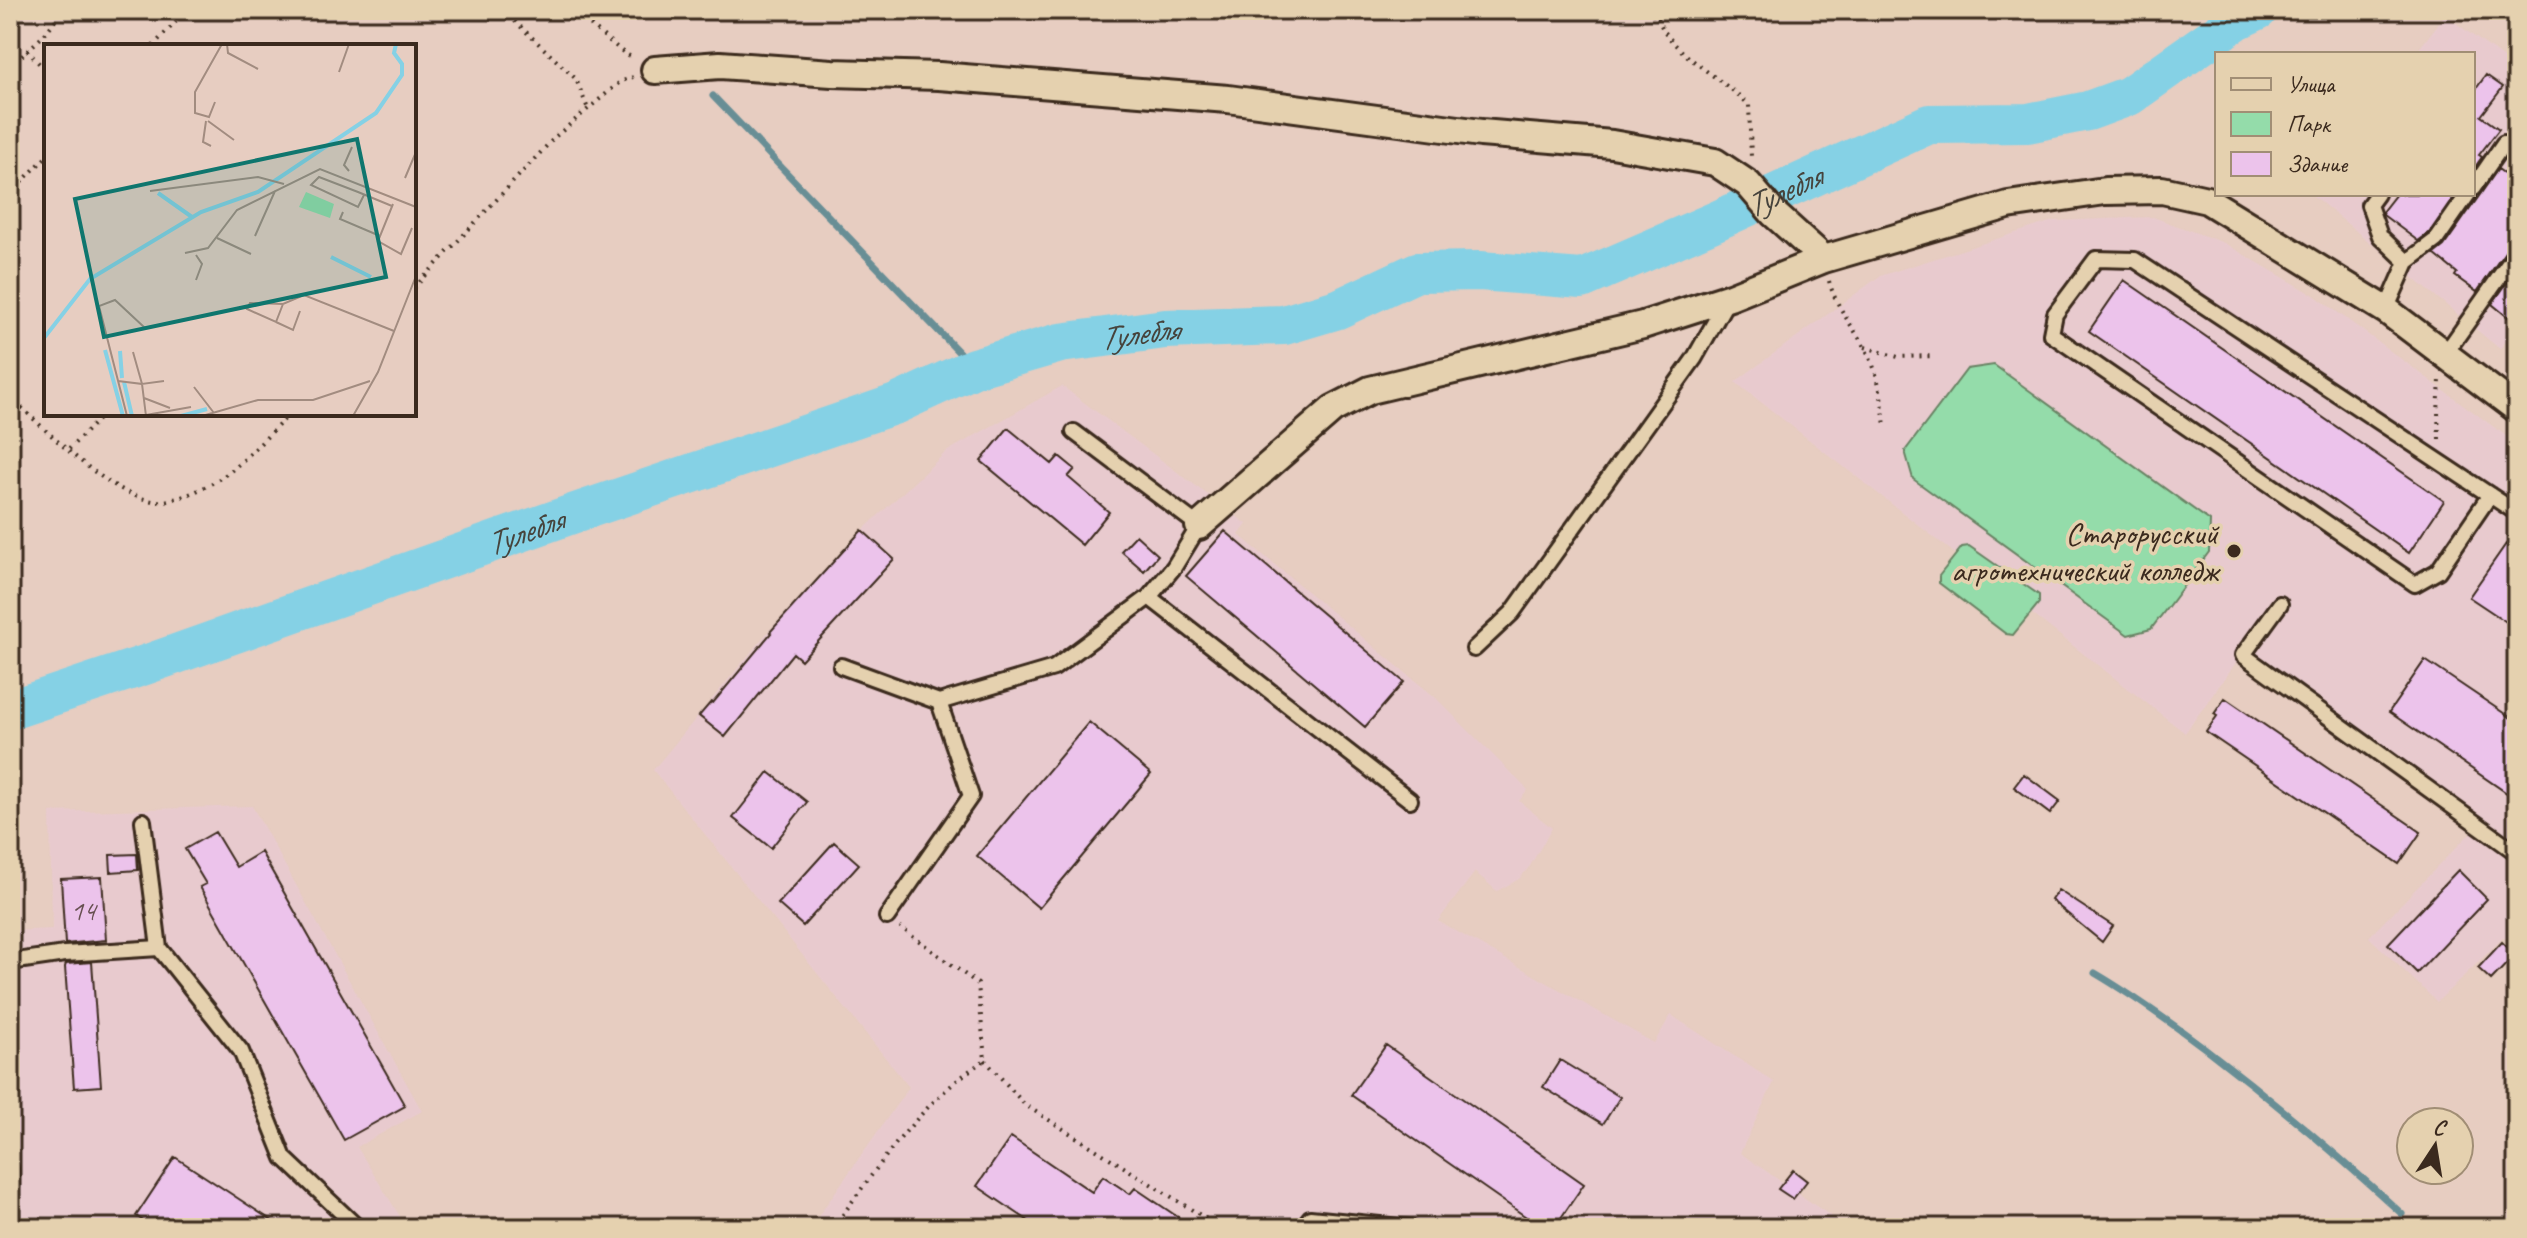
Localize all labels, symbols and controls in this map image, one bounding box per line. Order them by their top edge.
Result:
inset map [44,44,416,416]
legend [2215,52,2475,196]
text: Улица [2287,69,2336,99]
text: Парк [2287,109,2332,139]
text: Здание [2287,149,2349,179]
water label: Тулебля [1737,152,1833,227]
water label: Тулебля [1096,307,1184,359]
water label: Тулебля [479,496,574,565]
place label: Старорусский агротехнический колледж [1951,513,2222,591]
marker: Старорусский агротехнический колледж [2225,542,2243,560]
house number: 14 [70,893,98,928]
north arrow [2395,1106,2475,1186]
text: С [2431,1113,2450,1143]

